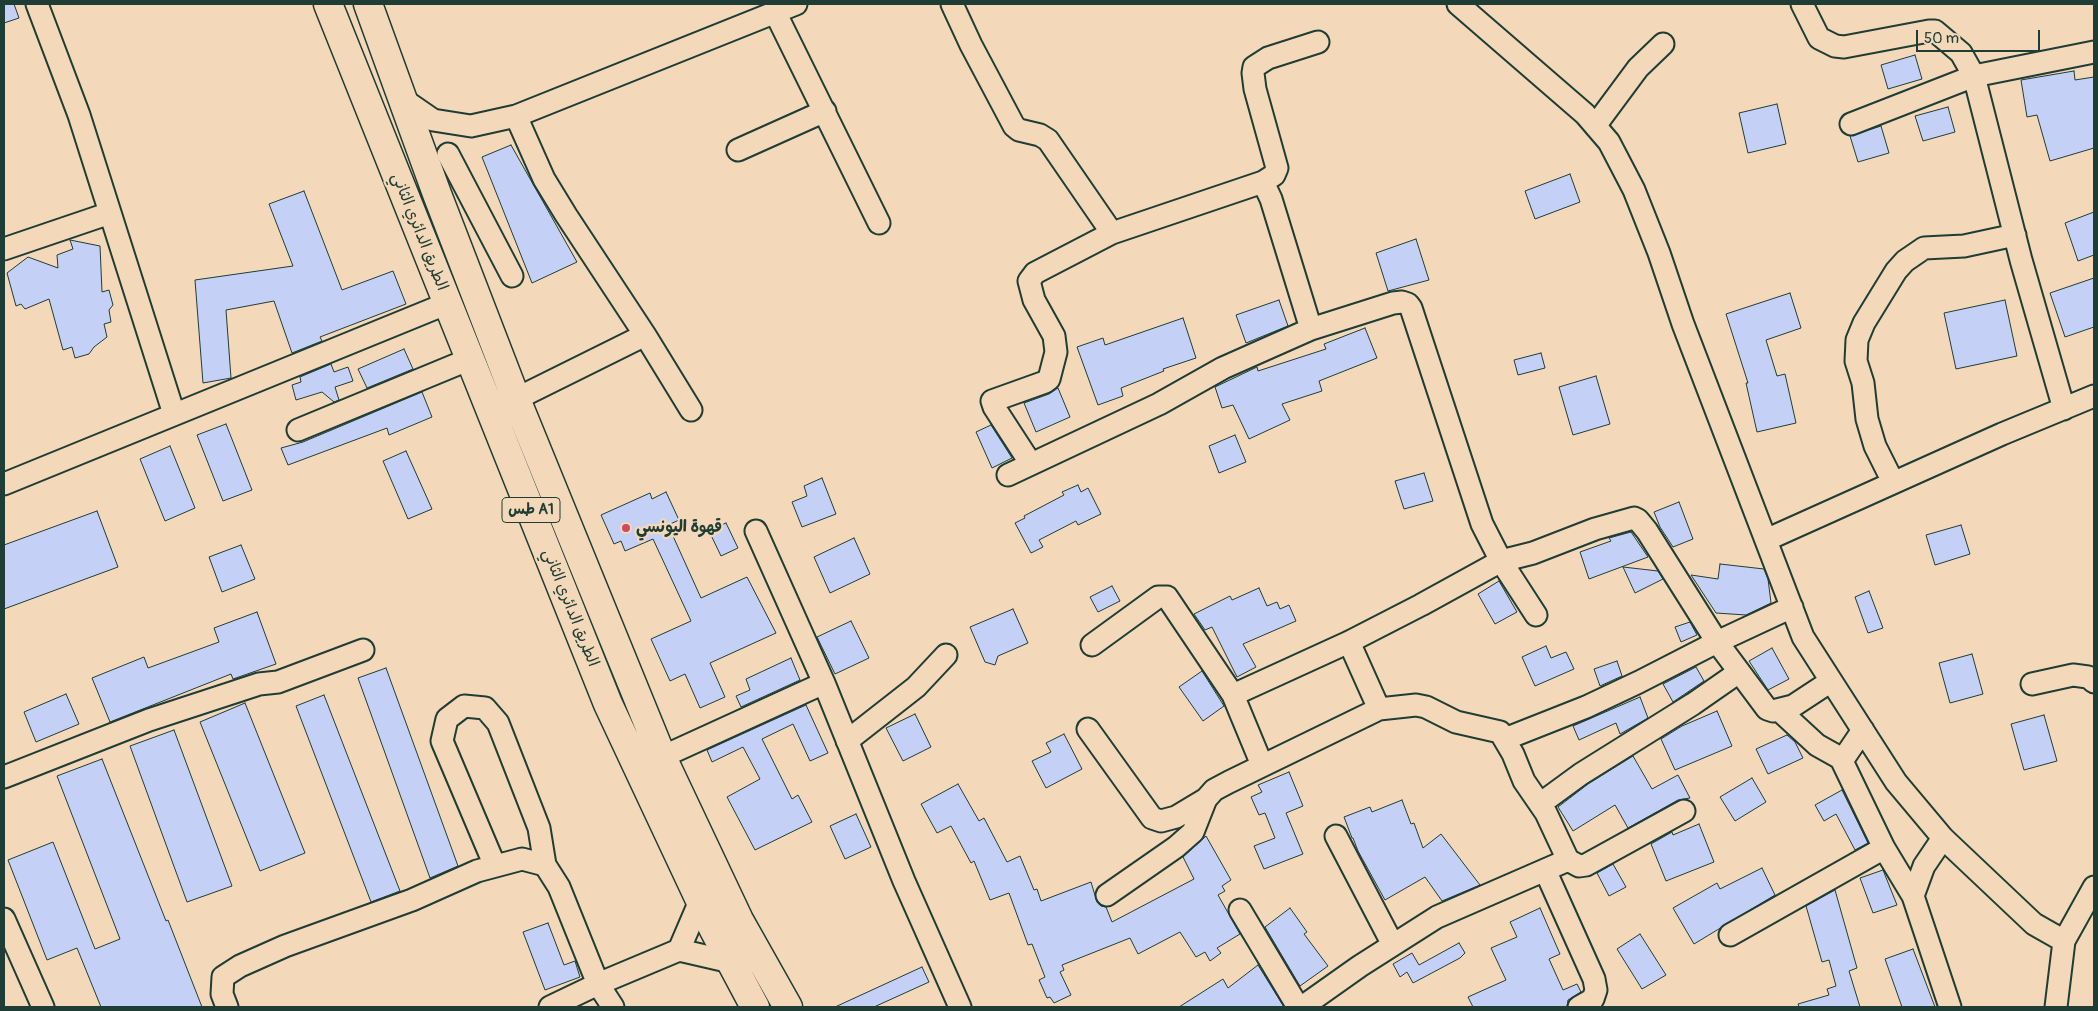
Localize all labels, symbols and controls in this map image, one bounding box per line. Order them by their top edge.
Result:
scale bar [1918,20,2042,52]
text: 50 m [1924,29,1959,48]
street label: الطريق الدائري الثاني [387,170,451,294]
road number: طس A1 [502,498,560,522]
place label: قهوة اليونسي [636,518,722,538]
marker: قهوة اليونسي [620,522,632,534]
street label: الطريق الدائري الثاني [538,546,602,670]

